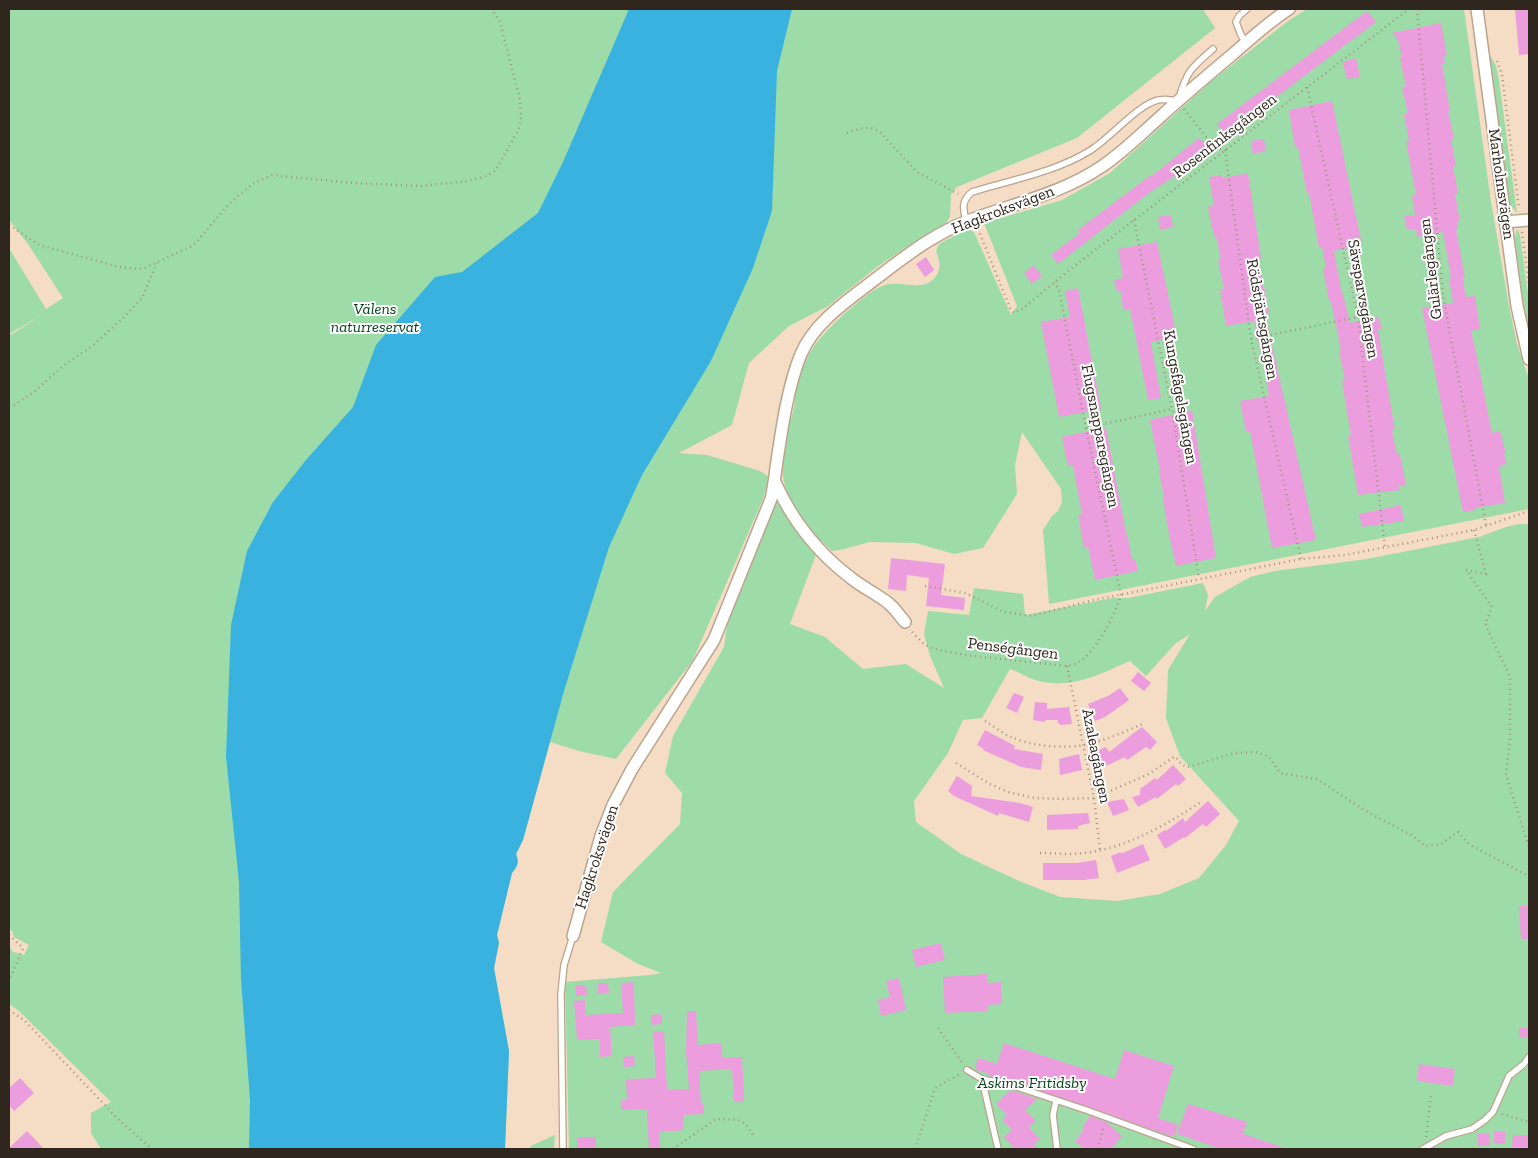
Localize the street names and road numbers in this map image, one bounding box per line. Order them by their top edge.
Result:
street label: Rosenfinksgången [1169,90,1281,182]
street label: Marholmsvägen [1484,127,1518,241]
street label: Hagkroksvägen [949,182,1057,238]
street label: Gulärlegången [1415,217,1447,321]
street label: Sävsparvsgången [1343,238,1383,360]
street label: Rödstjärtsgången [1242,257,1282,381]
street label: Kungsfågelsgången [1159,329,1201,465]
street label: Flugsnapparegången [1077,363,1123,509]
street label: Penségången [967,634,1059,664]
street label: Azaleagången [1077,707,1115,805]
street label: Hagkroksvägen [571,803,623,911]

